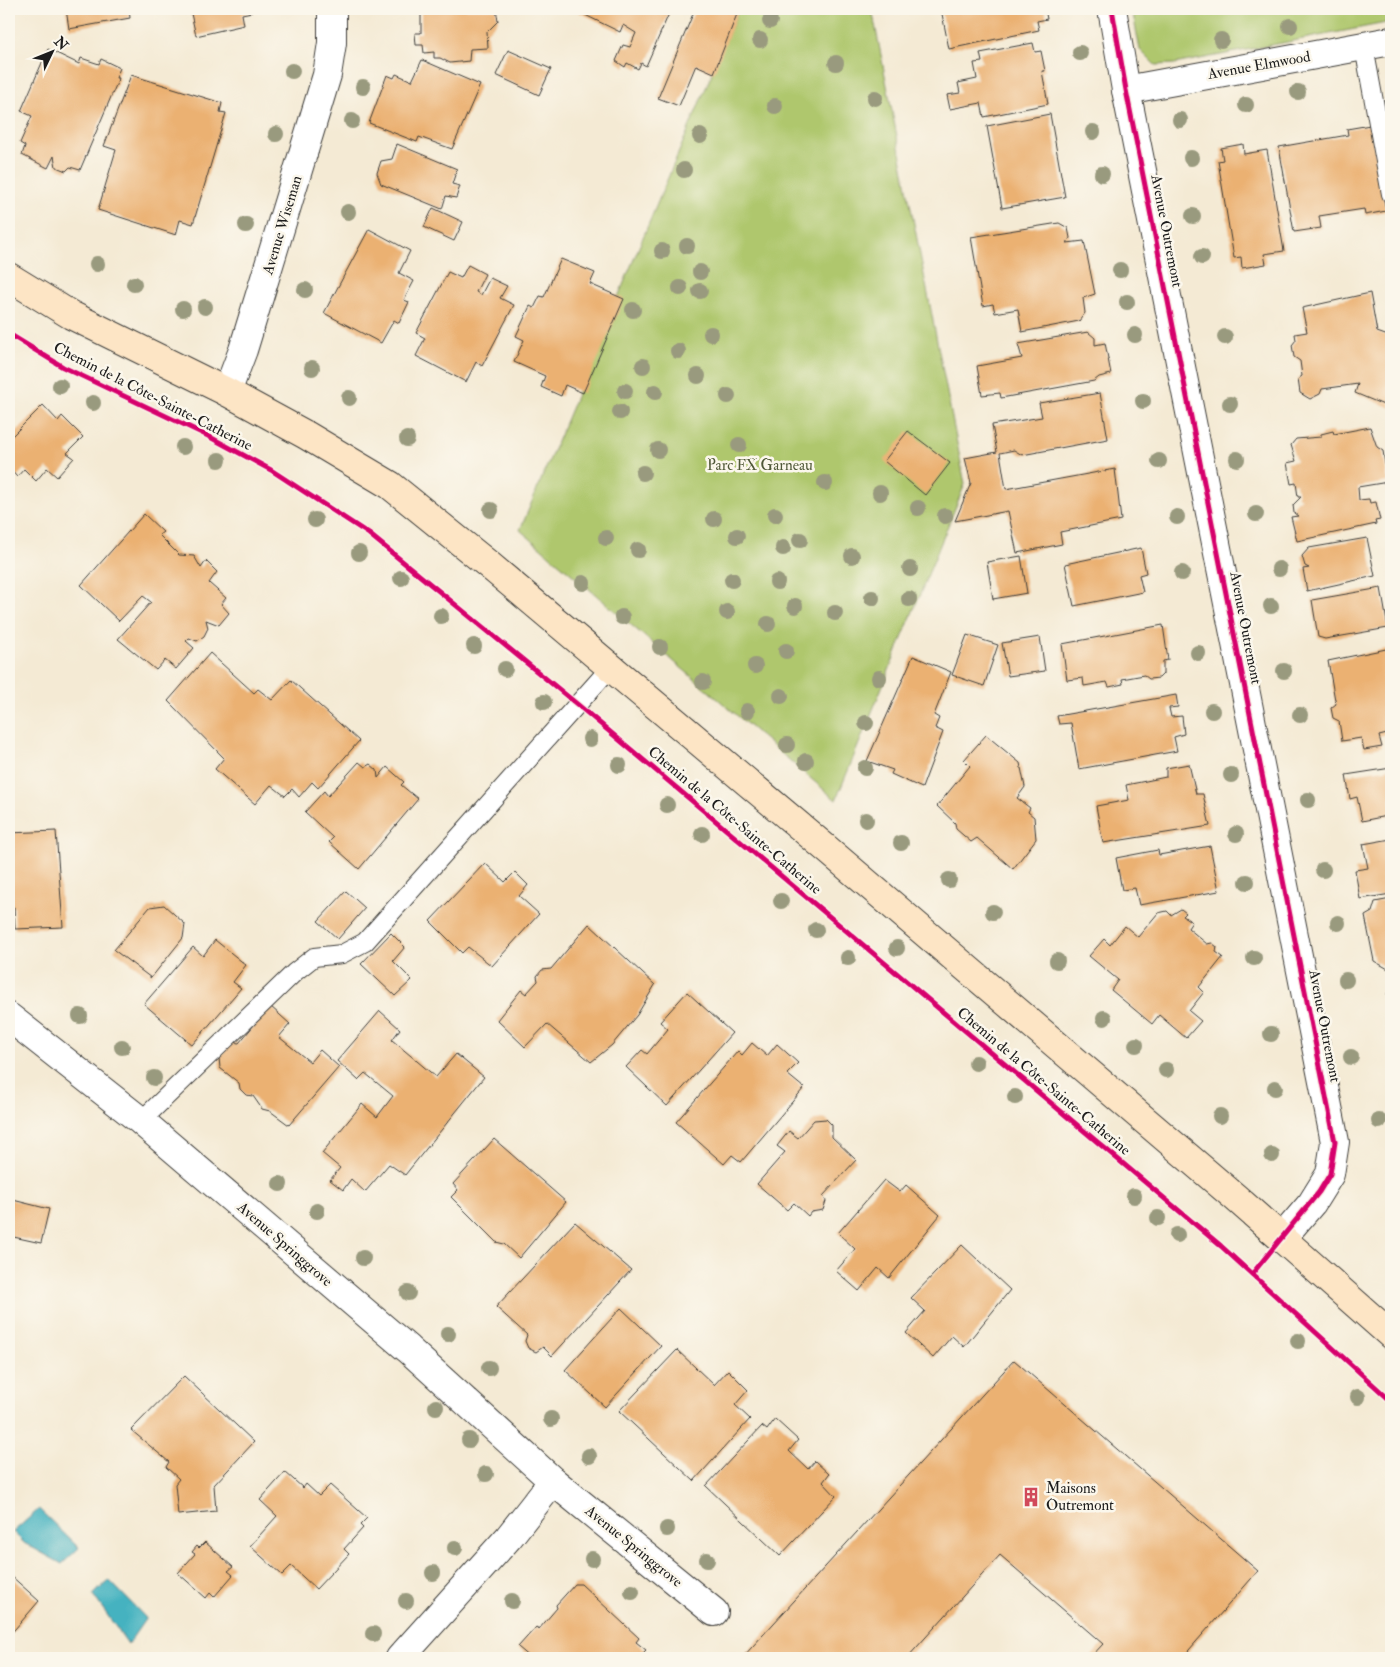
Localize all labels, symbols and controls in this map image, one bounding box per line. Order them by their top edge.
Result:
north arrow [28,28,78,78]
text: N [50,32,72,54]
street label: Avenue Elmwood [1205,47,1312,84]
street label: Avenue Outremont [1146,172,1187,289]
street label: Avenue Wiseman [258,173,307,278]
street label: Chemin de la Côte-Sainte-Catherine [50,338,255,455]
park label: Parc FX Garneau [707,456,813,475]
street label: Avenue Outremont [1225,569,1266,686]
street label: Chemin de la Côte-Sainte-Catherine [644,742,825,899]
street label: Avenue Outremont [1304,967,1345,1084]
street label: Chemin de la Côte-Sainte-Catherine [953,1003,1134,1160]
street label: Avenue Springgrove [232,1197,336,1292]
place label: Maisons Outremont [1046,1479,1114,1515]
building icon: Maisons Outremont [1020,1486,1042,1508]
street label: Avenue Springgrove [580,1501,686,1592]

